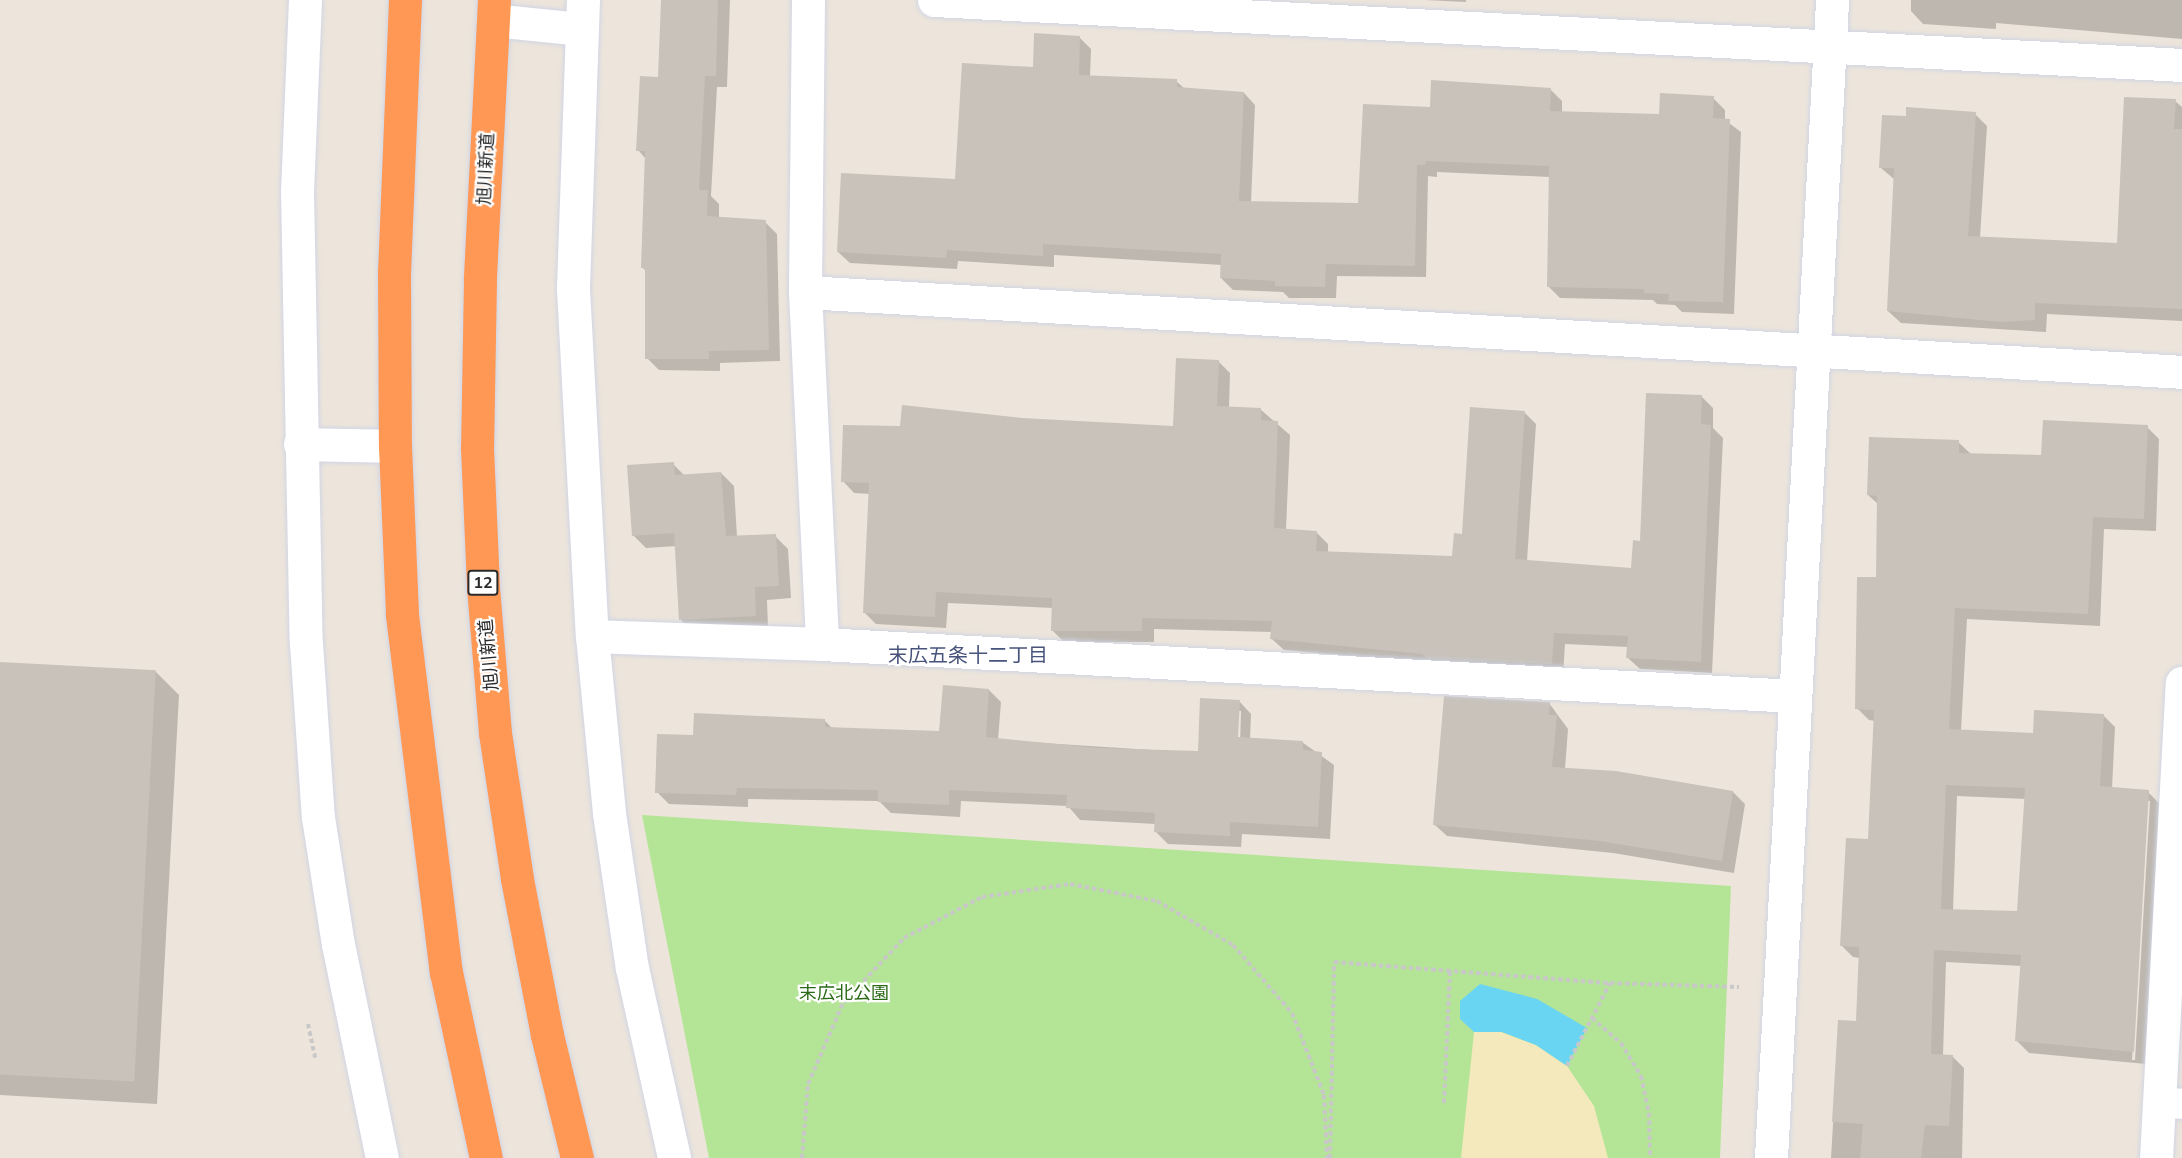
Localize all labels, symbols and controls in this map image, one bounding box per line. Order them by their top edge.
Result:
street label: 旭川新道 [473,132,499,206]
road number: 12 [466,570,500,596]
street label: 旭川新道 [475,618,503,692]
district label: 末広五条十二丁目 [888,643,1048,667]
park label: 末広北公園 [799,982,889,1004]

